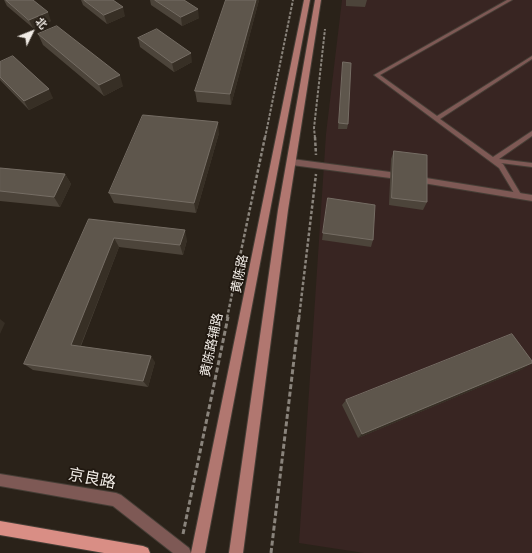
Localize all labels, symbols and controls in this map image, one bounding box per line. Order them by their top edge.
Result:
north arrow [12,12,52,52]
text: 北 [33,15,50,32]
street label: 黄陈路 [229,253,251,295]
street label: 黄陈路辅路 [198,312,226,378]
street label: 京良路 [67,465,117,493]

